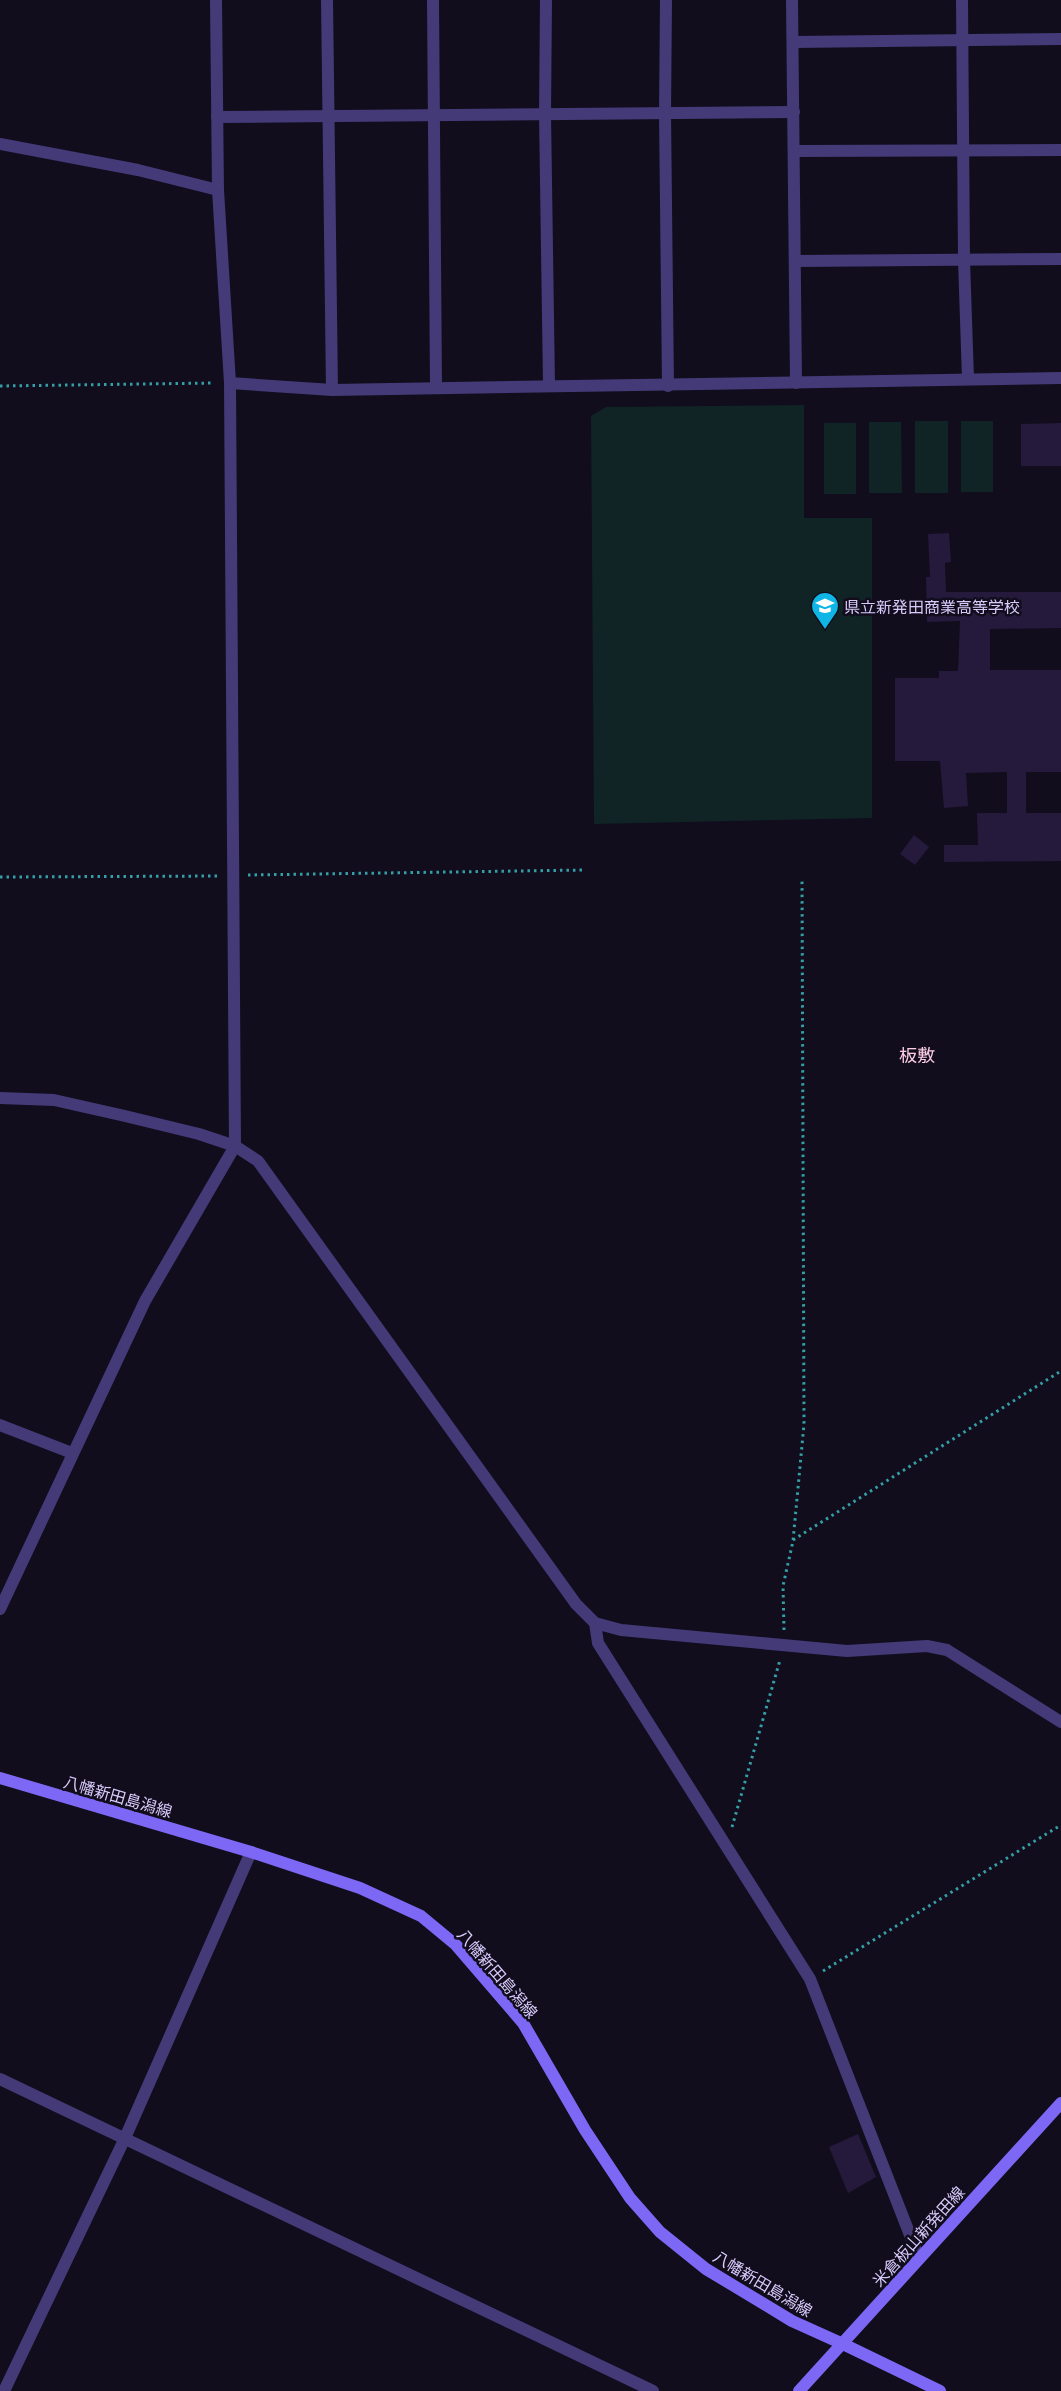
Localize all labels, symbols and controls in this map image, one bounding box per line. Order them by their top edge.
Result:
school or university icon: 県立新発田商業高等学校 [810,591,840,630]
place label: 県立新発田商業高等学校 [844,597,1020,616]
district label: 板敷 [899,1044,935,1066]
street label: 八幡新田島潟線 [62,1771,174,1821]
street label: 八幡新田島潟線 [454,1924,542,2022]
street label: 米倉板山新発田線 [868,2182,968,2290]
street label: 八幡新田島潟線 [710,2246,816,2320]

